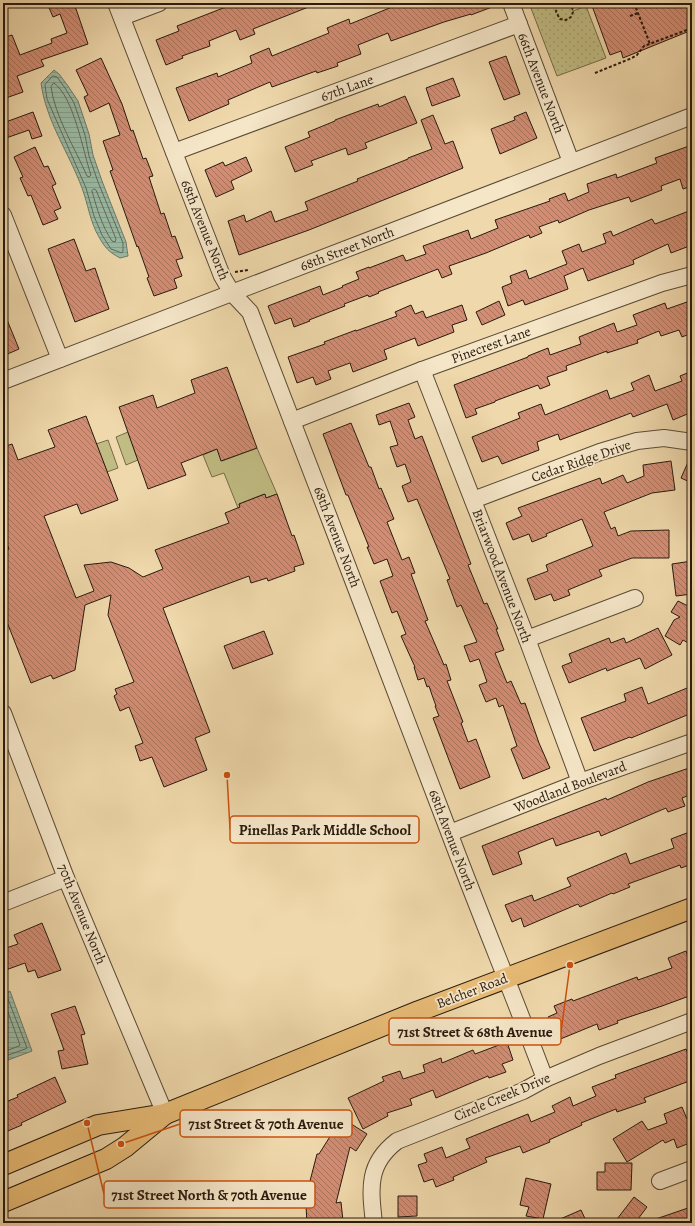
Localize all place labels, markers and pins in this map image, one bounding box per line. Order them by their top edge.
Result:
callout: Pinellas Park Middle School [230,816,419,843]
callout: 71st Street & 68th Avenue [389,1018,561,1045]
callout: 71st Street & 70th Avenue [180,1110,352,1137]
callout: 71st Street North & 70th Avenue [104,1181,315,1208]

